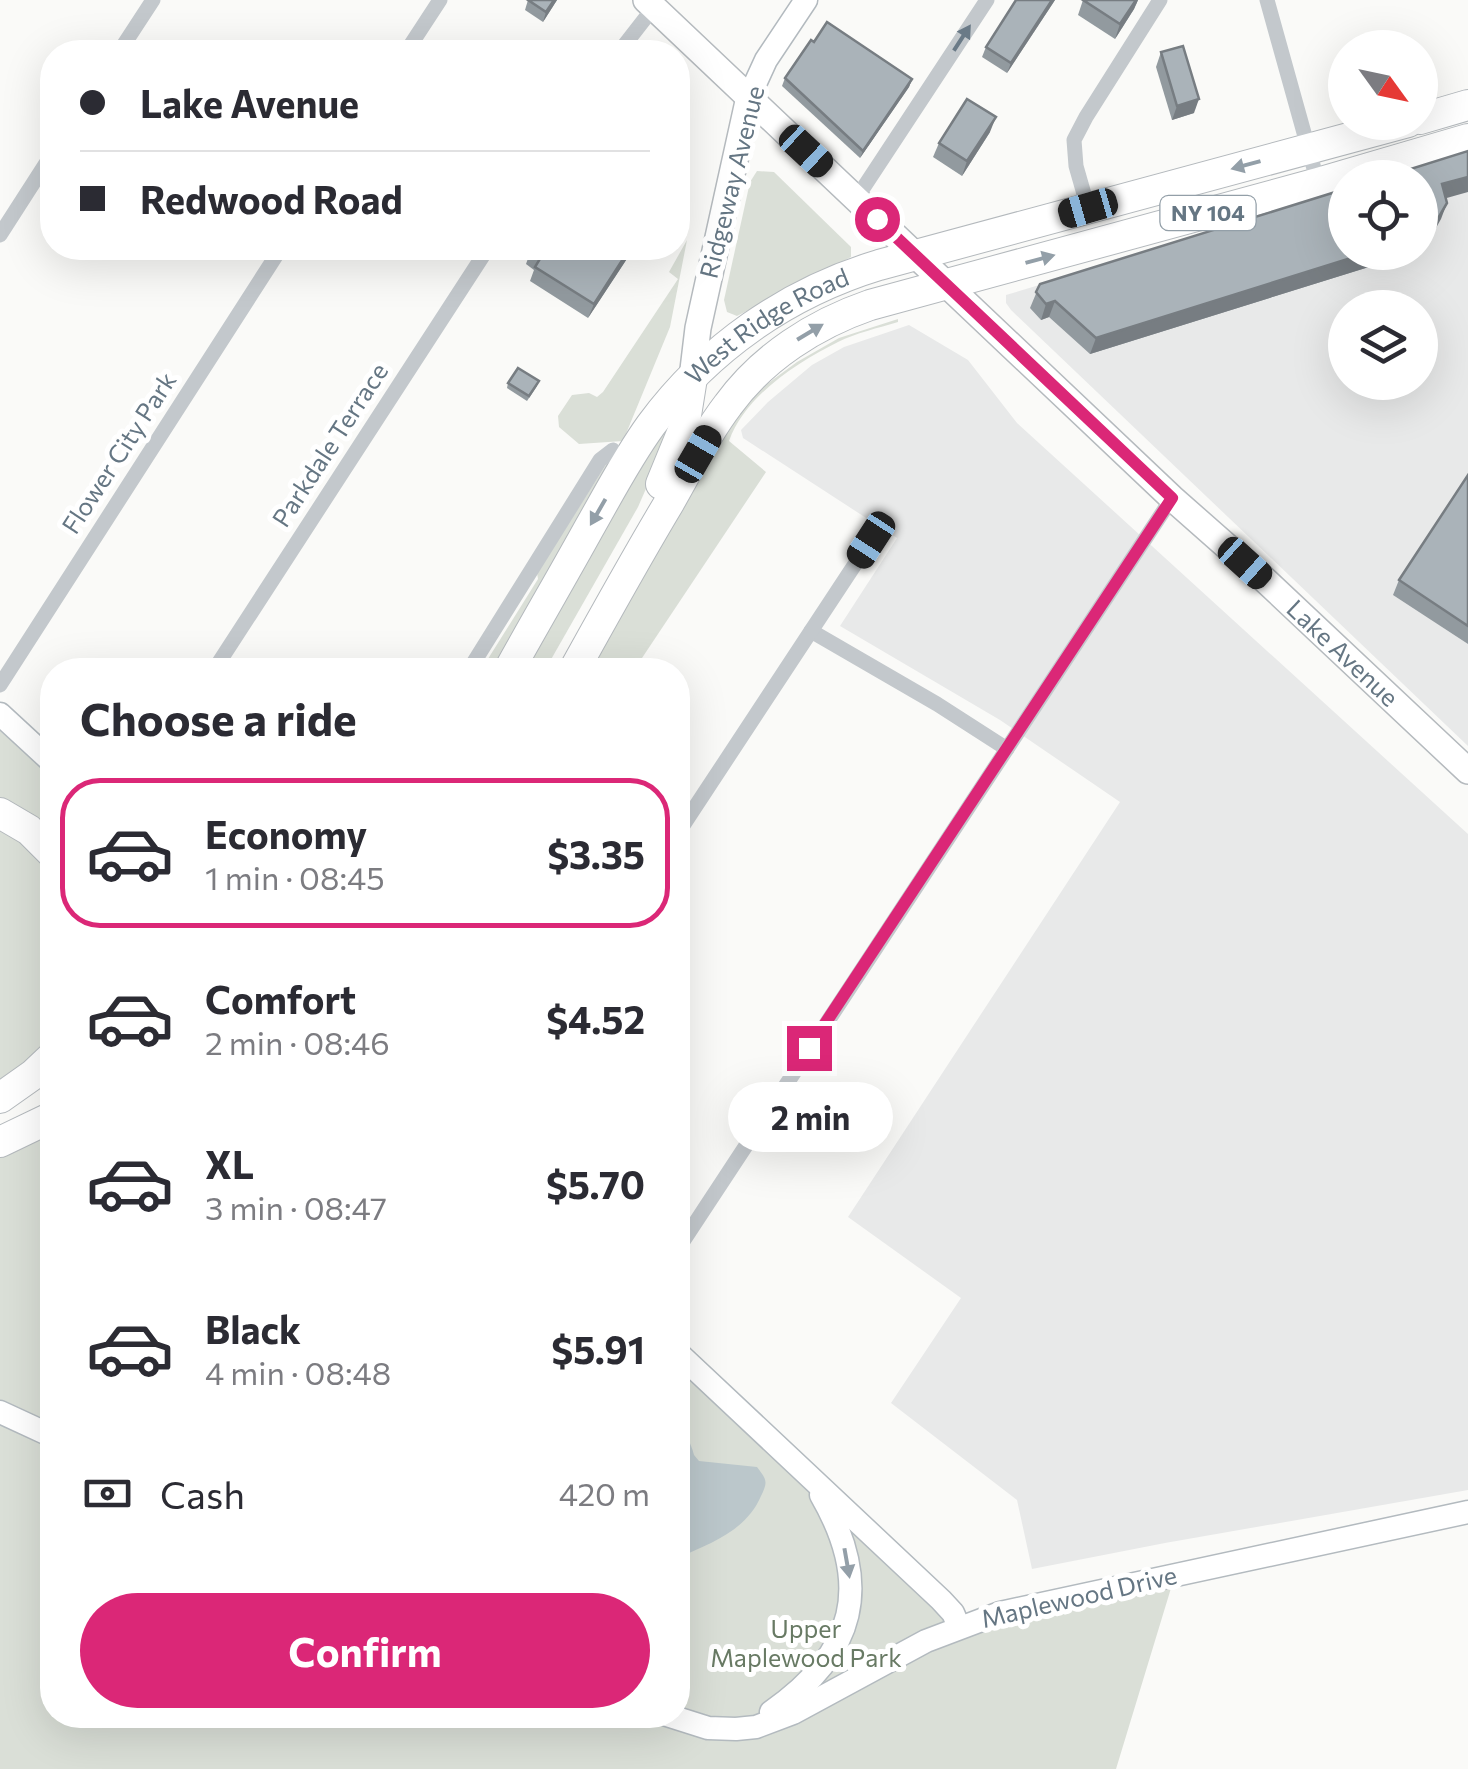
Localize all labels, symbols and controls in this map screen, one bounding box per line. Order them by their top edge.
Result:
one-way arrow [952,25,971,52]
north arrow [1328,30,1438,140]
map controls [1328,30,1438,400]
text: Lake Avenue [140,79,359,126]
street label: Ridgeway Avenue [693,82,769,281]
car [774,120,838,182]
one-way arrow [1231,158,1262,174]
button: locate [1328,160,1438,270]
text: Redwood Road [140,175,403,222]
car [1055,185,1121,231]
road number: NY 104 [1160,196,1256,230]
route start [855,197,900,242]
one-way arrow [1025,250,1056,266]
street label: West Ridge Road [678,261,853,390]
button: layers [1328,290,1438,400]
one-way arrow [796,324,824,341]
street label: Parkdale Terrace [265,357,393,532]
street label: Flower City Park [55,366,182,539]
car [670,421,726,487]
one-way arrow [590,498,608,526]
car [842,507,900,573]
car [1213,532,1277,594]
street label: Lake Avenue [1281,593,1405,712]
text: Choose a ride [80,690,357,745]
icon: car [85,808,175,898]
text: Economy [205,810,367,857]
text: $3.35 [547,830,645,877]
text: 1 min · 08:45 [205,857,385,897]
icon: car [85,973,175,1063]
text: Comfort [205,975,356,1022]
text: $4.52 [546,995,645,1042]
text: 2 min · 08:46 [205,1022,390,1062]
route end [787,1026,832,1071]
callout: 2 min [726,1083,892,1153]
text: 2 min [771,1097,850,1137]
icon: car [85,1138,175,1228]
text: XL [205,1140,254,1187]
text: $5.70 [546,1160,645,1207]
text: 3 min · 08:47 [205,1187,387,1227]
icon: car [85,1303,175,1393]
text: Black [205,1305,301,1352]
text: $5.91 [551,1325,645,1372]
text: 4 min · 08:48 [205,1352,391,1392]
icon: cash [80,1466,135,1521]
text: Cash [160,1470,245,1517]
text: 420 m [559,1473,650,1513]
one-way arrow [840,1548,855,1580]
street label: Maplewood Drive [978,1559,1180,1633]
button: Confirm [80,1593,650,1708]
park label: Upper Maplewood Park [710,1613,902,1672]

